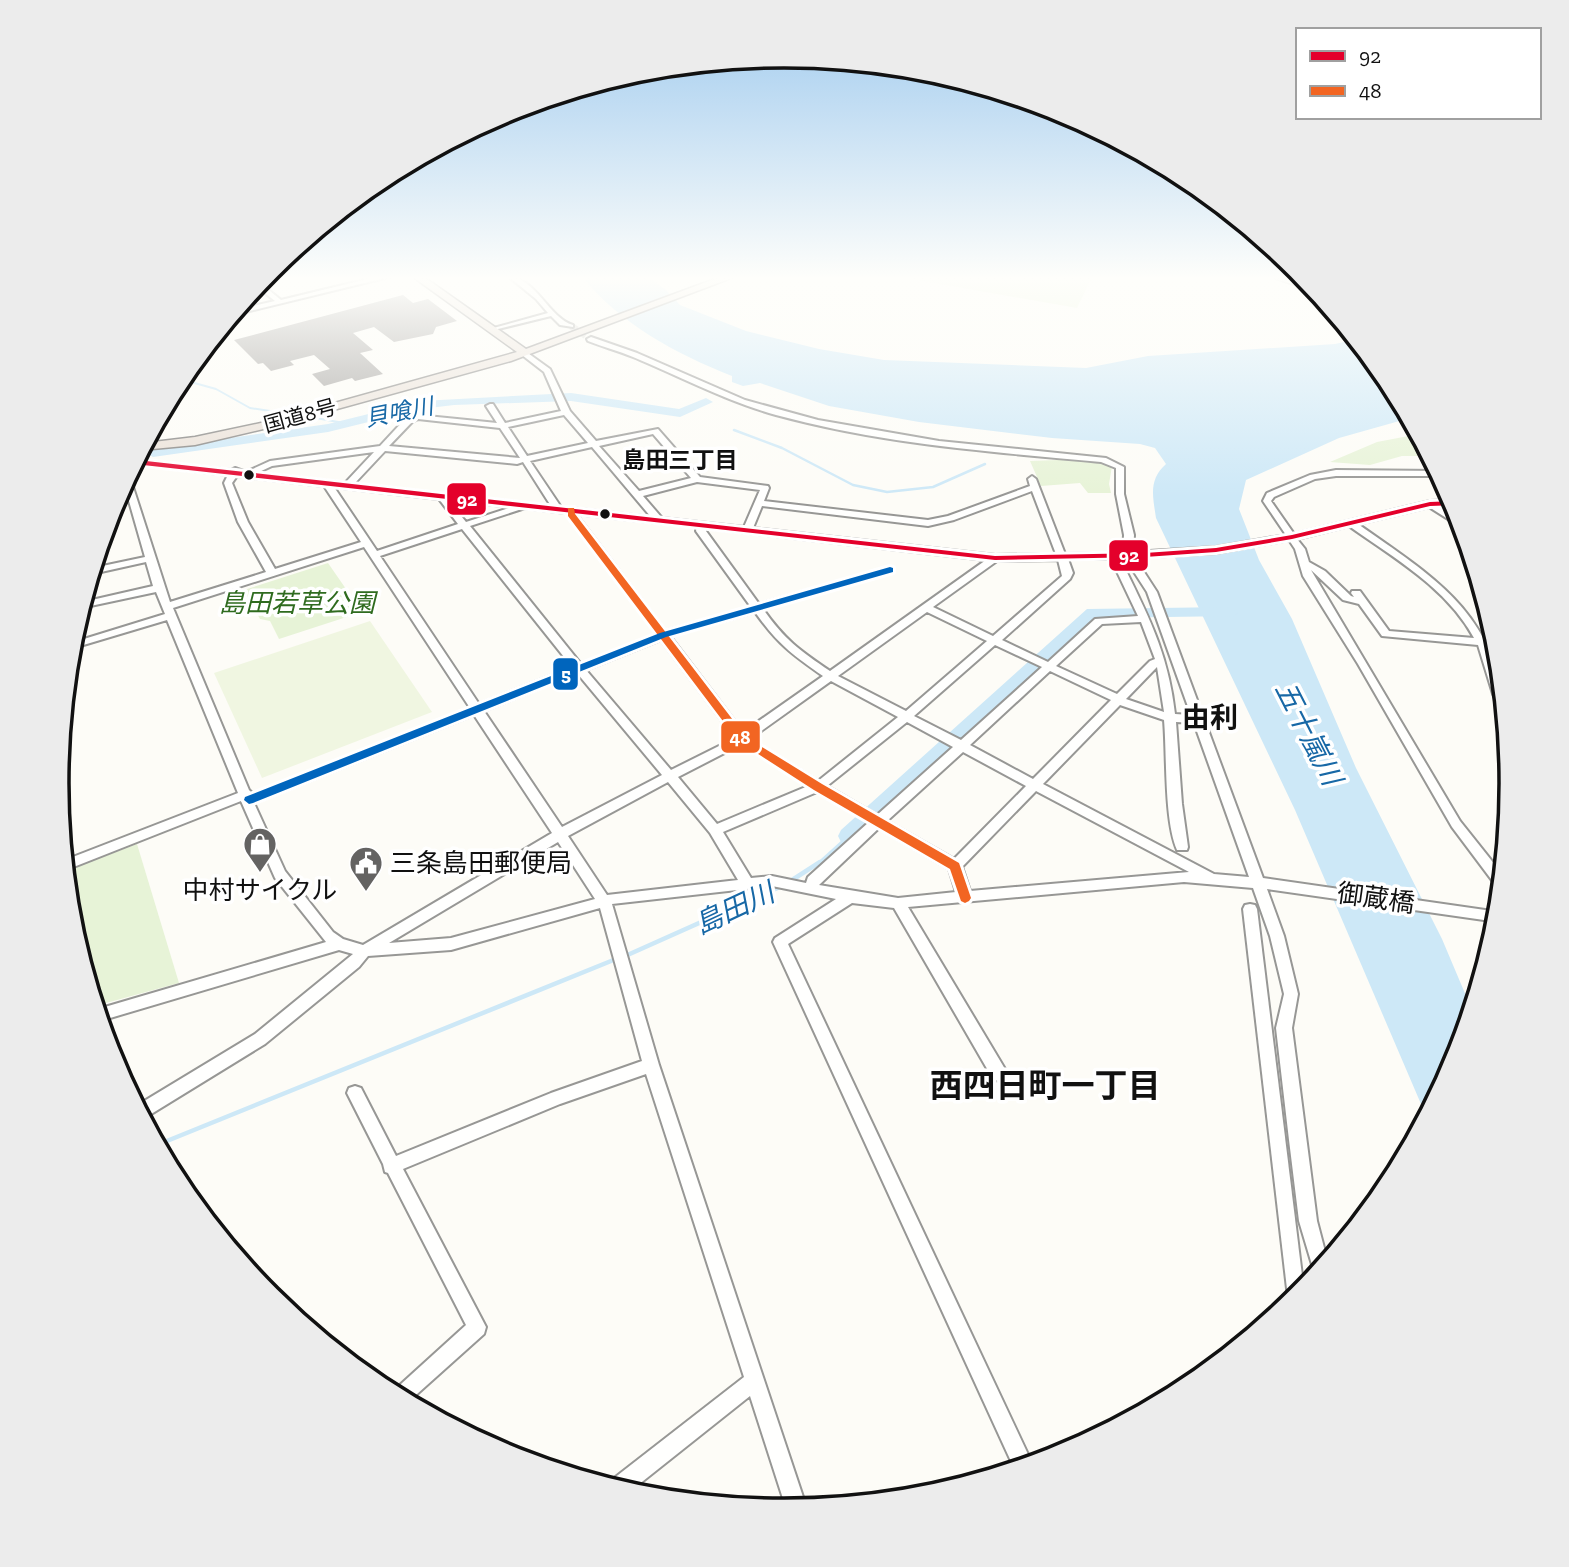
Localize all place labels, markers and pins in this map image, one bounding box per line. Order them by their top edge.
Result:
unlabelled marker [242,468,256,482]
unlabelled marker [598,507,612,521]
shop icon: 中村サイクル [241,825,279,874]
public building icon: 三条島田郵便局 [347,844,385,893]
place label: 三条島田郵便局 [390,847,572,879]
place label: 中村サイクル [183,874,337,906]

